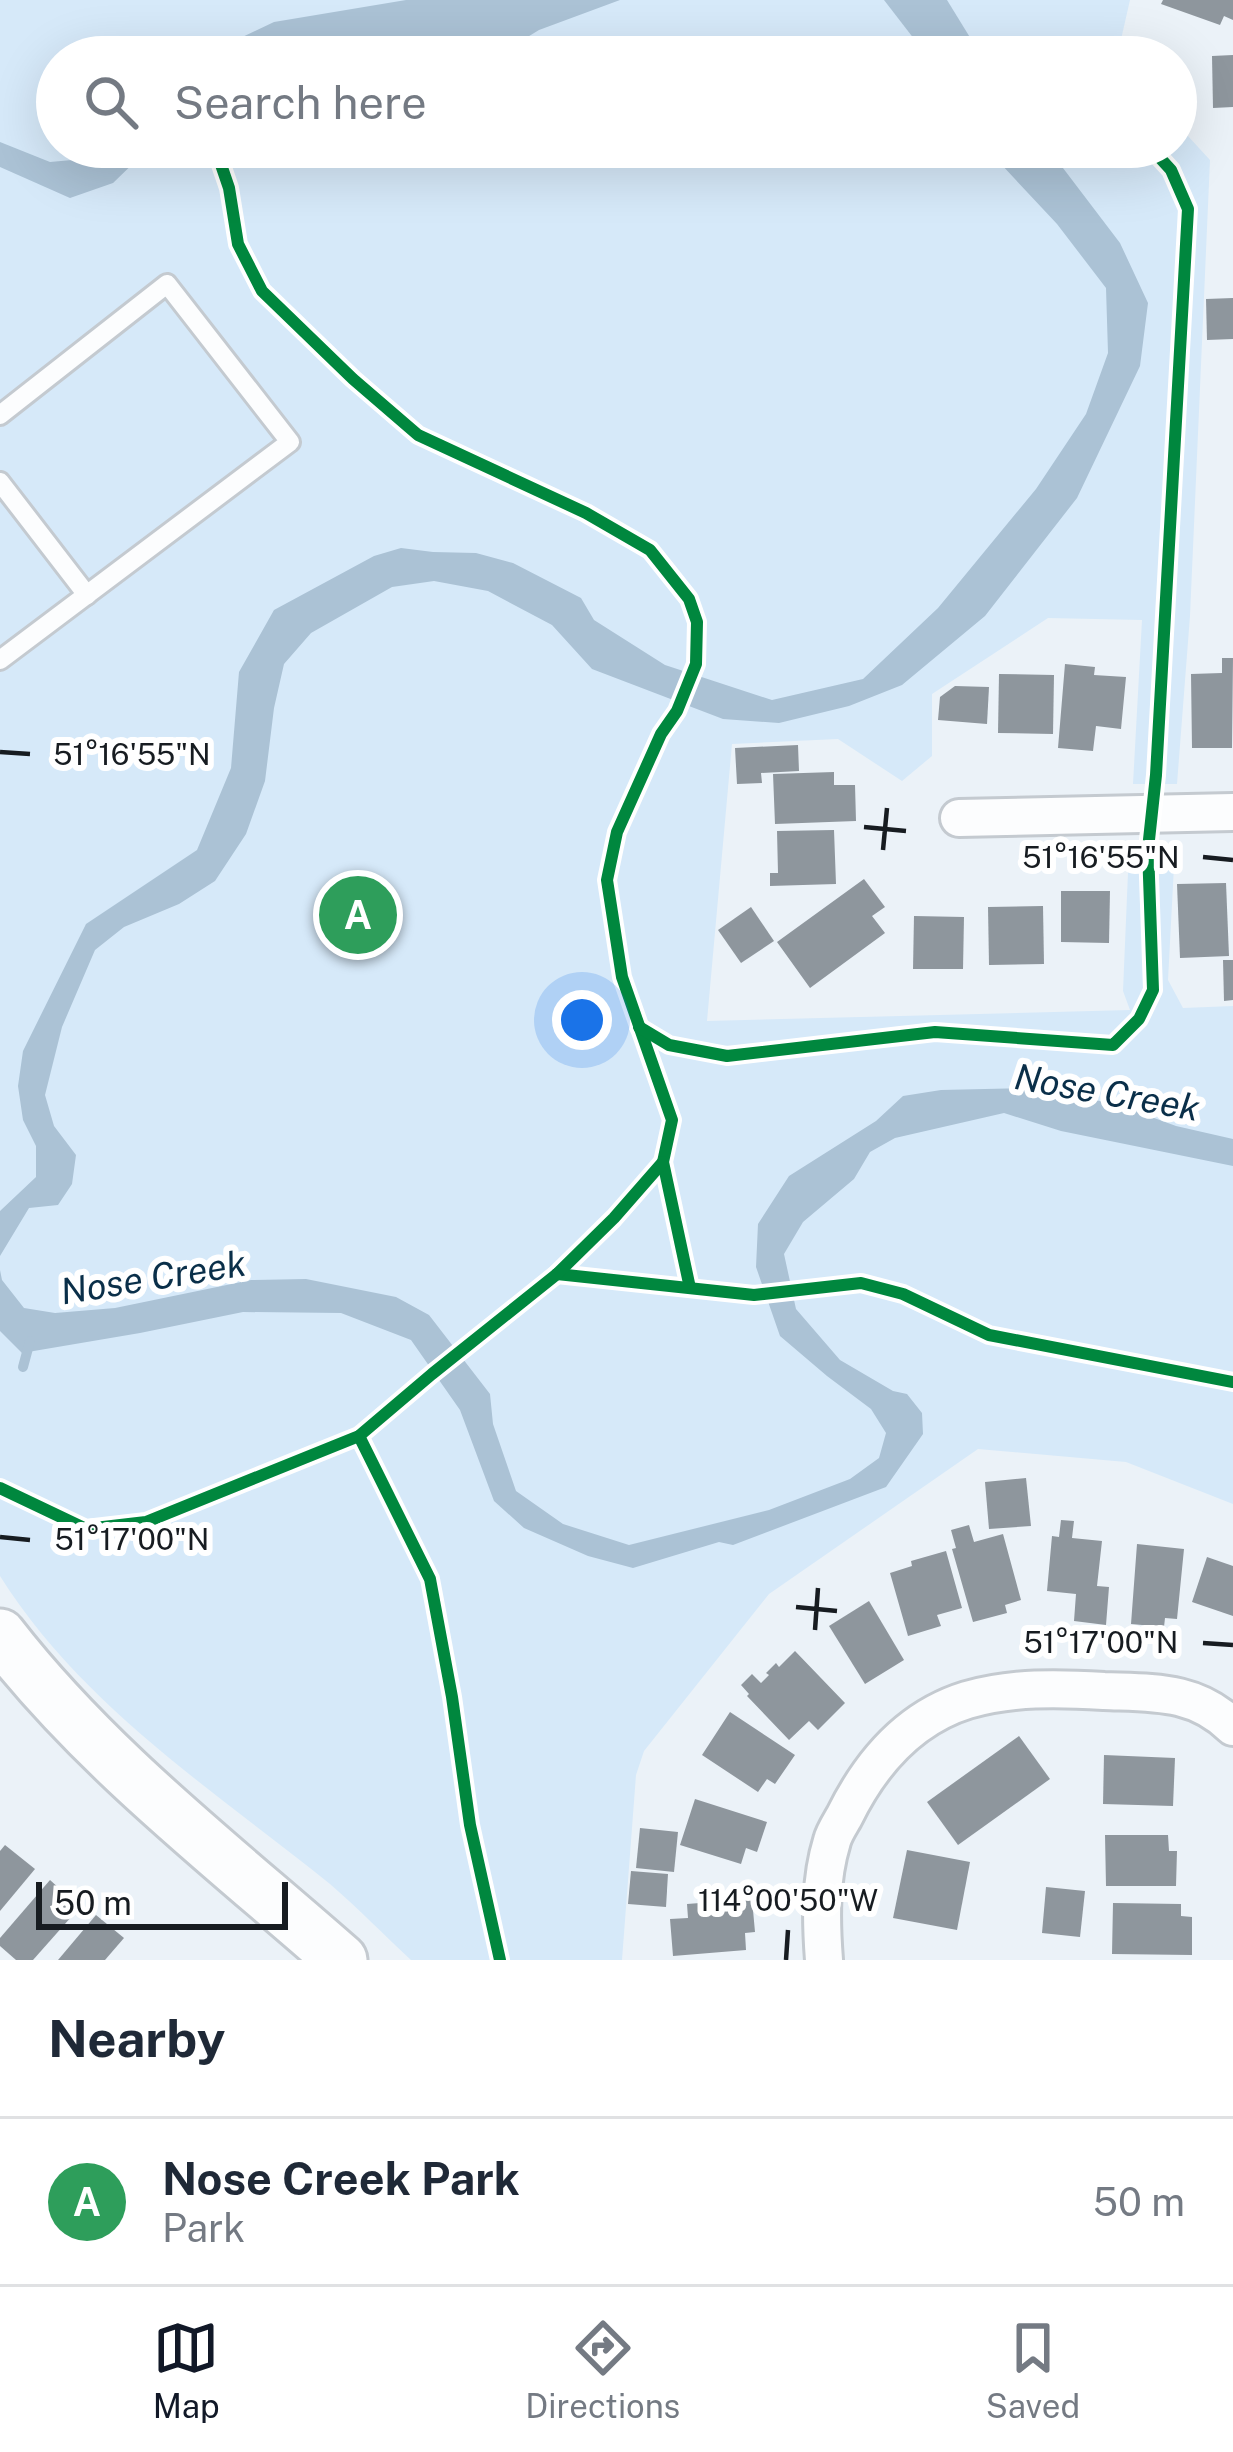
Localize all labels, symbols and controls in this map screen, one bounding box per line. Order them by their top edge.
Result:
search box [36,36,1197,168]
icon: search [78,69,144,135]
text: Search here [174,76,427,129]
text: 51°16'55"N [53,736,211,772]
text: 51°16'55"N [1022,839,1180,875]
pin: A [319,870,397,960]
your location [552,990,612,1050]
water label: Nose Creek [1011,1055,1203,1129]
water label: Nose Creek [57,1242,249,1312]
text: 51°17'00"N [55,1521,209,1557]
text: 51°17'00"N [1024,1624,1178,1660]
scale bar [36,1876,288,1929]
text: 114°00'50"W [698,1882,878,1918]
text: 50 m [54,1884,132,1922]
text: Nearby [48,2009,225,2068]
text: Nose Creek Park [162,2152,520,2205]
text: A [73,2179,101,2225]
text: 50 m [1093,2179,1185,2225]
text: Park [162,2205,245,2251]
tab: Map [153,2315,220,2425]
tab: Directions [525,2315,680,2425]
tab: Saved [986,2315,1080,2425]

